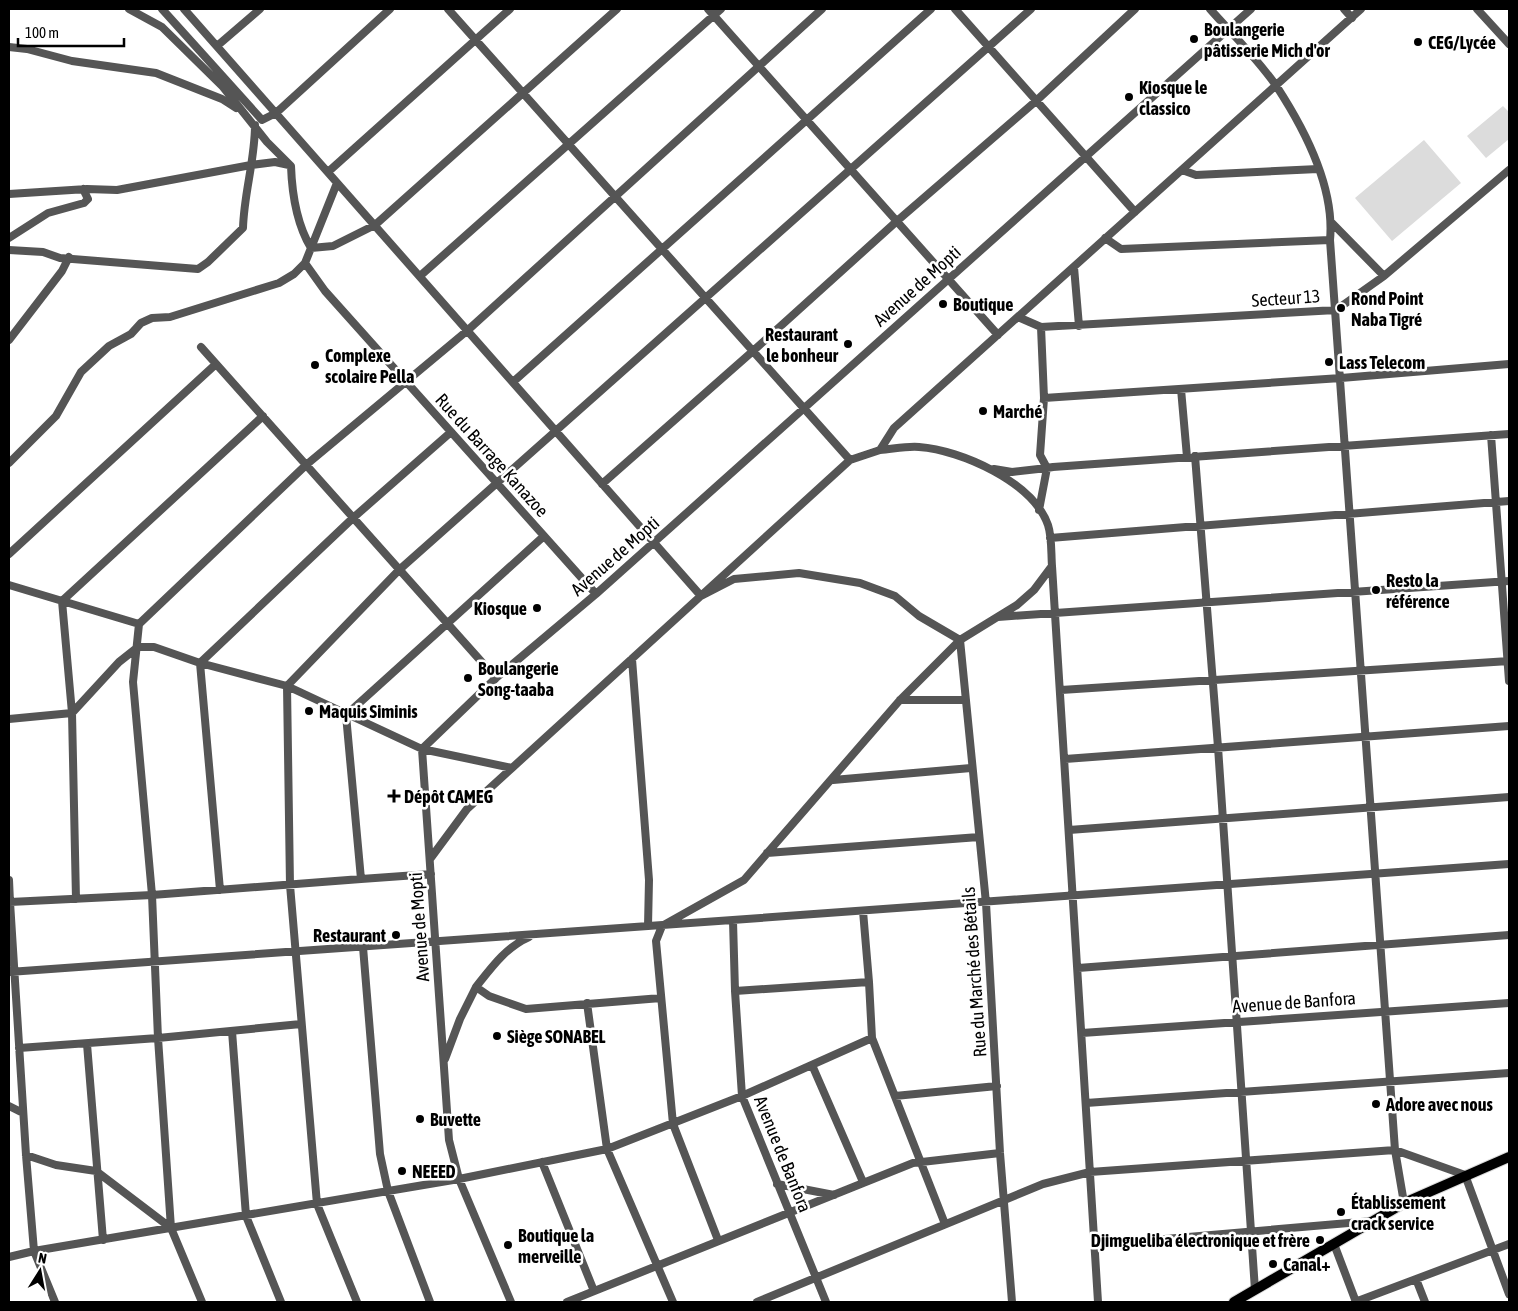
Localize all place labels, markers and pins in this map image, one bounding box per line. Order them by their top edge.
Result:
place label: Boulangerie pâtisserie Mich d'or [1204,19,1330,61]
place label: CEG/Lycée [1428,32,1496,53]
marker: Boulangerie pâtisserie Mich d'or [1188,33,1200,45]
marker: CEG/Lycée [1412,36,1424,48]
place label: Kiosque le classico [1139,77,1207,119]
marker: Kiosque le classico [1123,91,1135,103]
place label: Rond Point Naba Tigré [1351,288,1424,330]
place label: Boutique [953,294,1013,315]
marker: Boutique [937,298,949,310]
marker: Rond Point Naba Tigré [1335,302,1347,314]
place label: Restaurant le bonheur [765,324,839,366]
marker: Restaurant le bonheur [842,338,854,350]
place label: Complexe scolaire Pella [325,345,414,387]
place label: Lass Telecom [1339,352,1425,373]
marker: Lass Telecom [1323,356,1335,368]
marker: Complexe scolaire Pella [309,359,321,371]
place label: Marché [993,401,1042,422]
marker: Marché [977,405,989,417]
place label: Resto la référence [1386,570,1450,612]
marker: Resto la référence [1370,584,1382,596]
place label: Kiosque [474,598,527,619]
marker: Kiosque [531,602,543,614]
place label: Boulangerie Song-taaba [478,658,559,700]
marker: Boulangerie Song-taaba [462,672,474,684]
place label: Maquis Siminis [319,701,418,722]
marker: Maquis Siminis [303,705,315,717]
place label: Dépôt CAMEG [404,786,494,807]
marker: Dépôt CAMEG [388,790,400,802]
place label: Restaurant [313,925,387,946]
marker: Restaurant [390,929,402,941]
place label: Siège SONABEL [507,1026,606,1047]
marker: Siège SONABEL [491,1030,503,1042]
place label: Adore avec nous [1385,1094,1493,1115]
marker: Adore avec nous [1370,1098,1382,1110]
place label: Buvette [430,1109,481,1130]
marker: Buvette [414,1113,426,1125]
place label: NEEED [412,1161,456,1182]
marker: NEEED [396,1165,408,1177]
place label: Établissement crack service [1351,1192,1446,1234]
marker: Établissement crack service [1335,1206,1347,1218]
place label: Boutique la merveille [518,1225,594,1267]
place label: Djimgueliba électronique et frère [1091,1230,1310,1251]
marker: Djimgueliba électronique et frère [1314,1234,1326,1246]
marker: Boutique la merveille [502,1239,514,1251]
place label: Canal+ [1283,1254,1331,1275]
marker: Canal+ [1267,1258,1279,1270]

